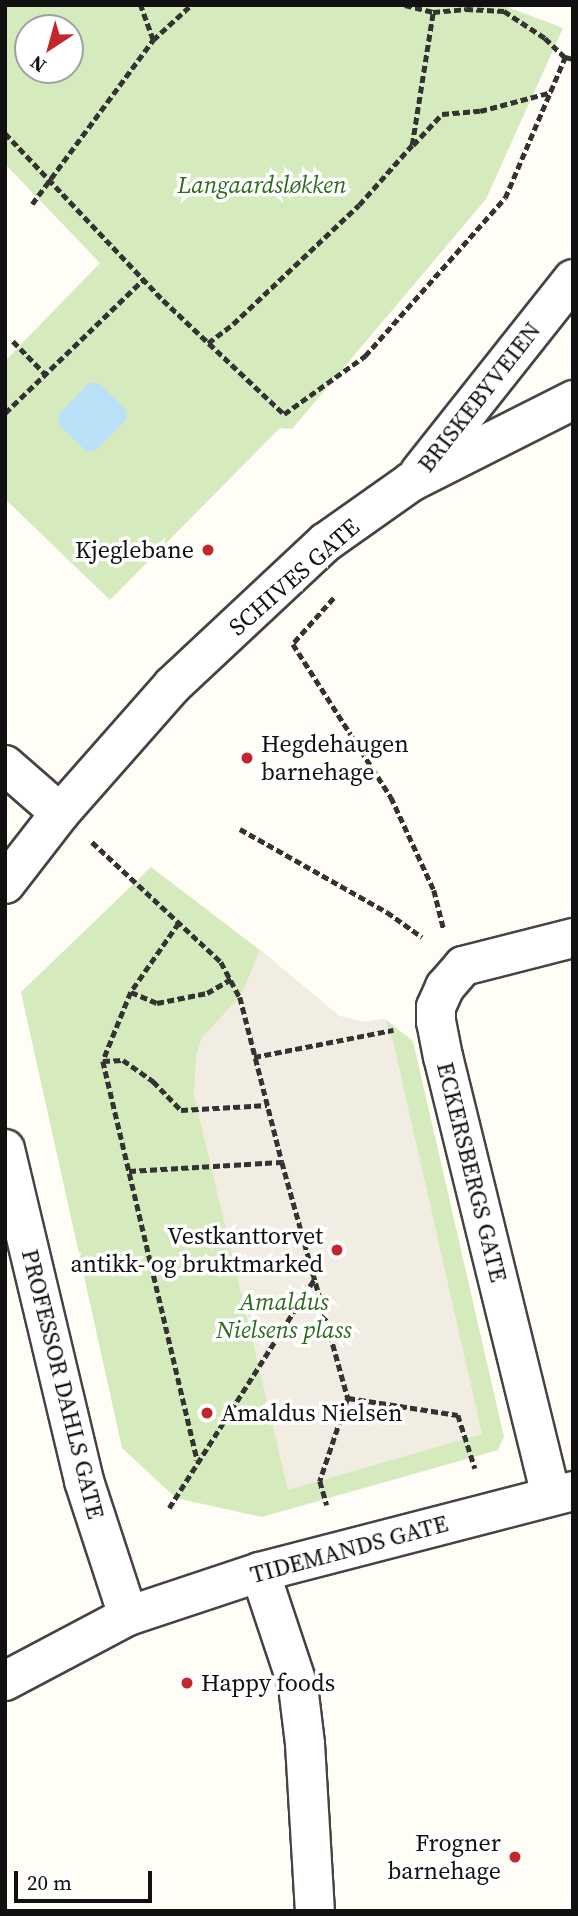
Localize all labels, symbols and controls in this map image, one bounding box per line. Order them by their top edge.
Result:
north arrow [14,14,84,84]
text: N [25,50,51,79]
park label: Langaardsløkken [178,171,346,199]
street label: BRISKEBYVEIEN [412,316,546,478]
street label: SCHIVES GATE [223,513,365,641]
place label: Kjeglebane [75,536,194,564]
marker: Kjeglebane [200,542,216,558]
place label: Hegdehaugen barnehage [261,730,409,786]
marker: Hegdehaugen barnehage [239,750,255,766]
street label: ECKERSBERGS GATE [431,1059,513,1285]
place label: Vestkanttorvet antikk- og bruktmarked [70,1222,323,1278]
marker: Vestkanttorvet antikk- og bruktmarked [329,1242,345,1258]
street label: PROFESSOR DAHLS GATE [16,1246,110,1522]
park label: Amaldus Nielsens plass [216,1288,352,1344]
place label: Amaldus Nielsen [221,1399,402,1427]
marker: Amaldus Nielsen [199,1405,215,1421]
street label: TIDEMANDS GATE [247,1509,451,1589]
place label: Happy foods [201,1669,335,1697]
marker: Happy foods [179,1675,195,1691]
place label: Frogner barnehage [388,1829,501,1885]
marker: Frogner barnehage [507,1849,523,1865]
scale bar [18,1856,156,1900]
text: 20 m [27,1868,72,1897]

